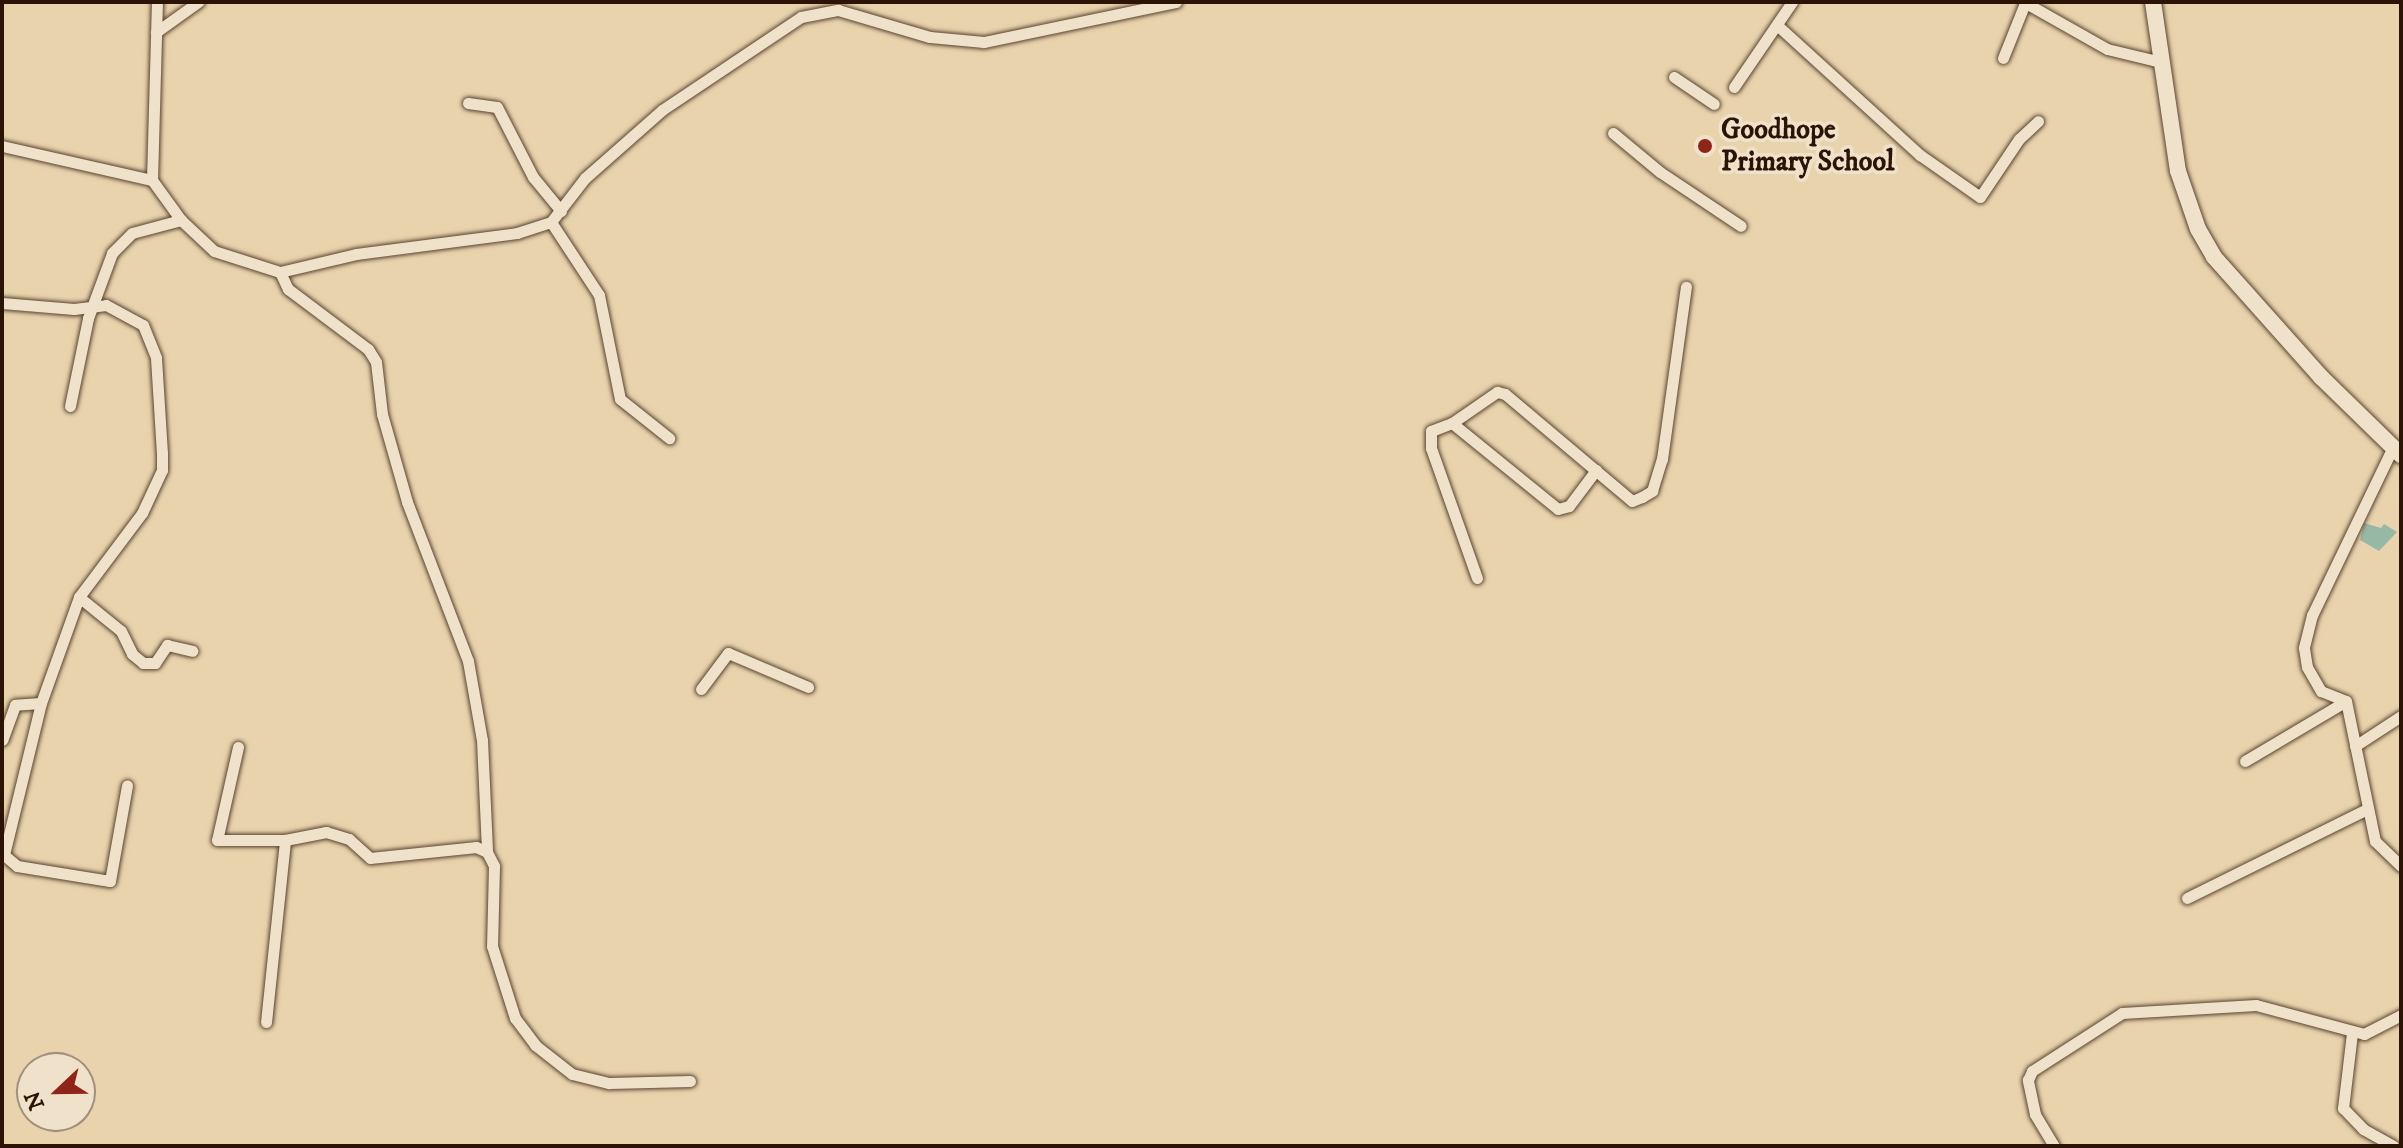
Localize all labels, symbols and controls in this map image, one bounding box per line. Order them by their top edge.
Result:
place label: Goodhope Primary School [1721,113,1894,179]
marker: Goodhope Primary School [1696,137,1714,155]
north arrow [16,1052,96,1132]
text: N [19,1087,51,1114]

